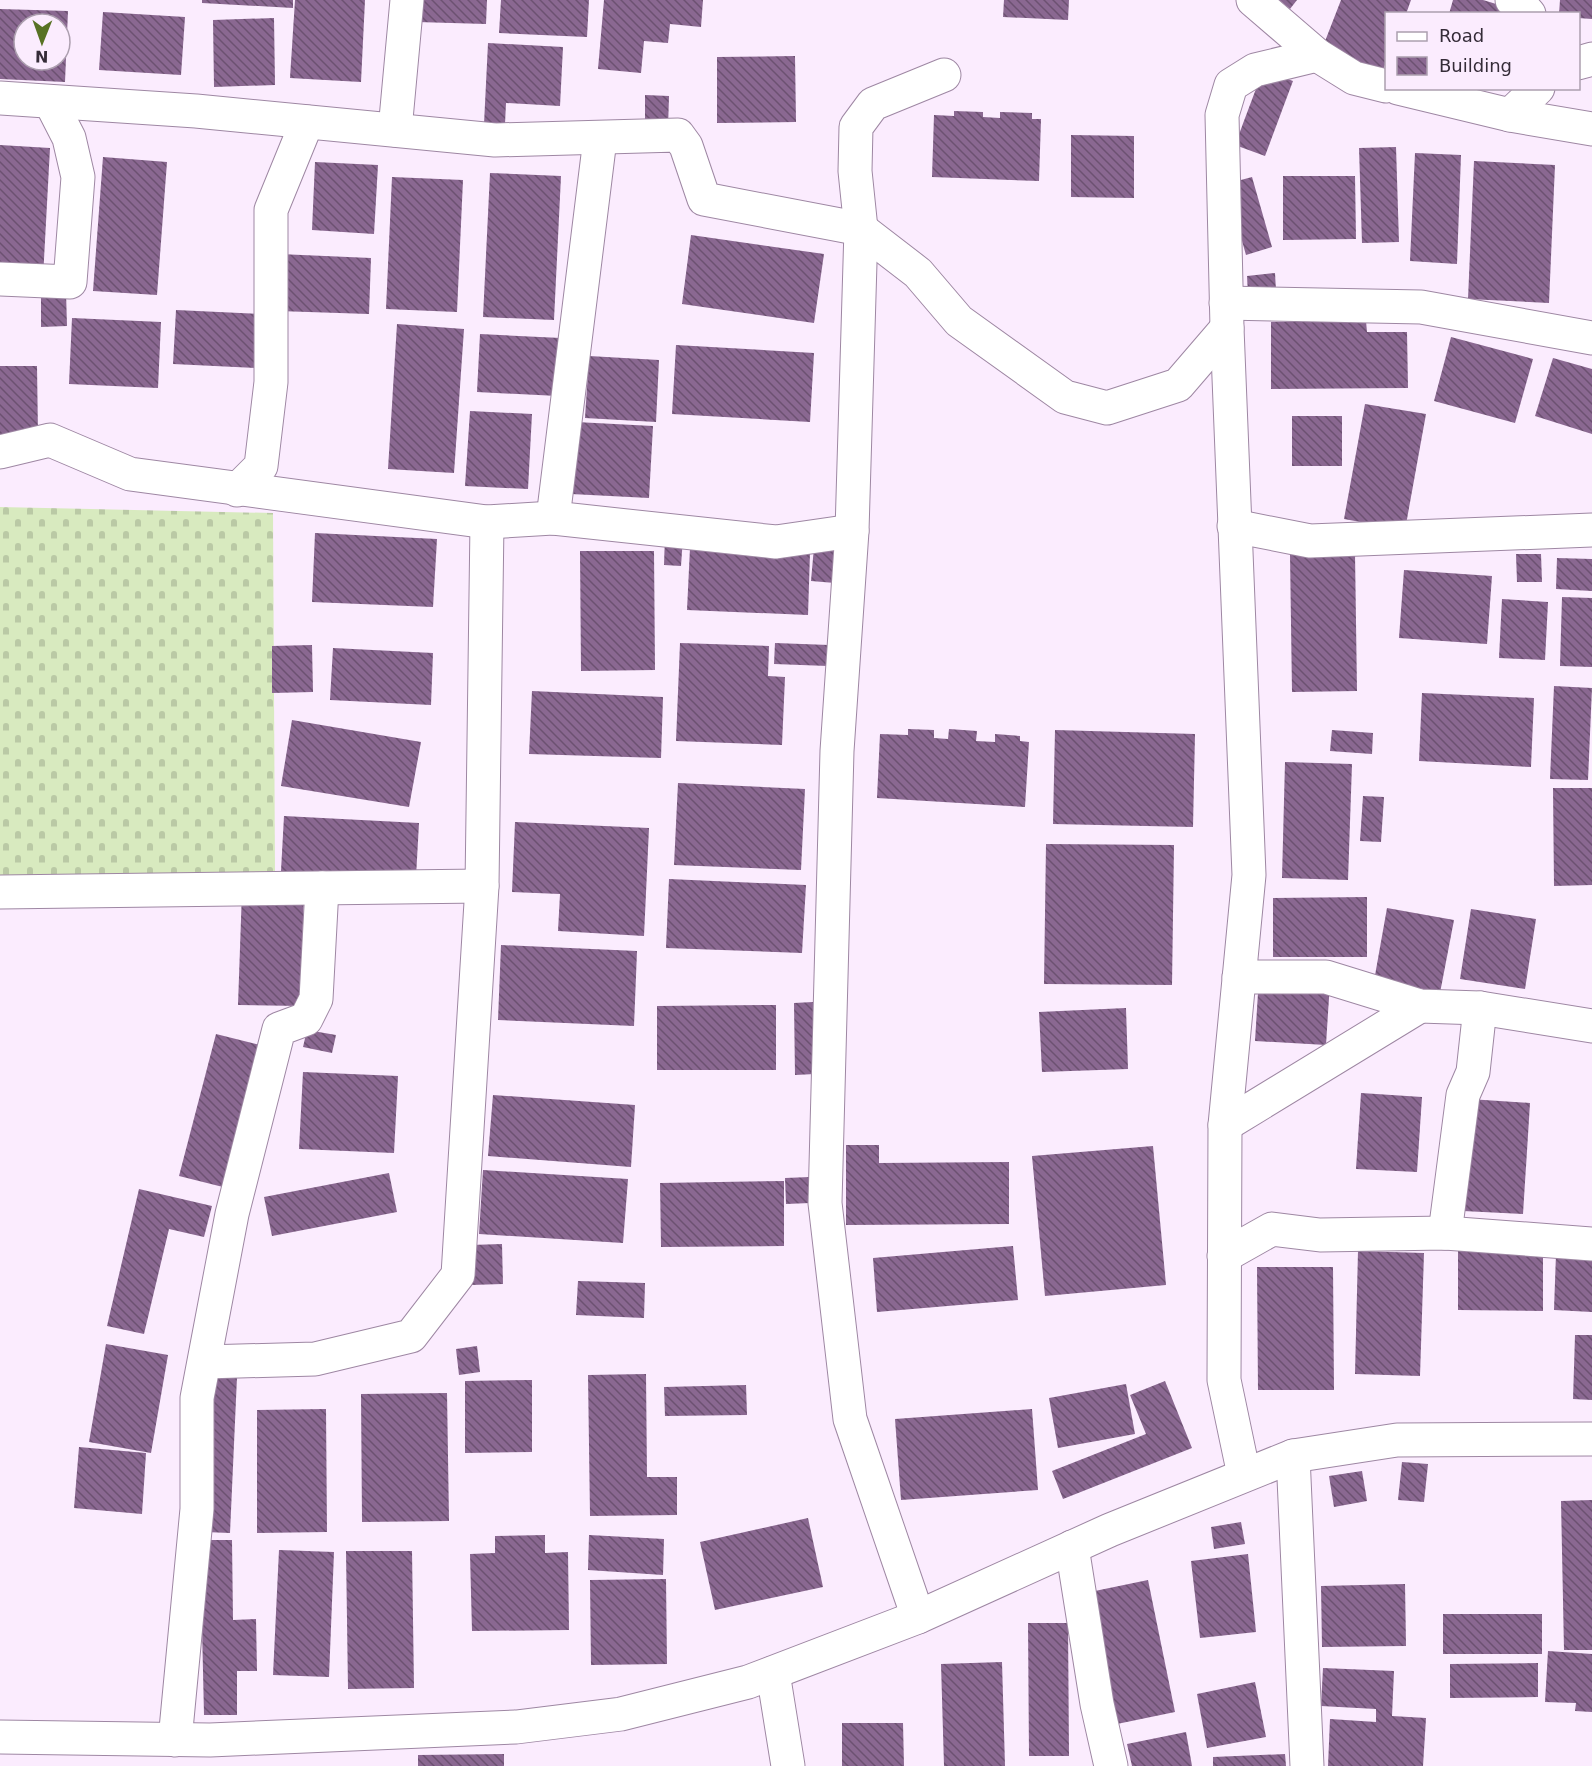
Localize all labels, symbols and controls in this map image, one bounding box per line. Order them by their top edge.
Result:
north arrow [12,12,72,72]
legend [1385,12,1580,90]
text: Road [1439,25,1484,46]
text: N [35,47,49,66]
text: Building [1439,55,1512,76]

